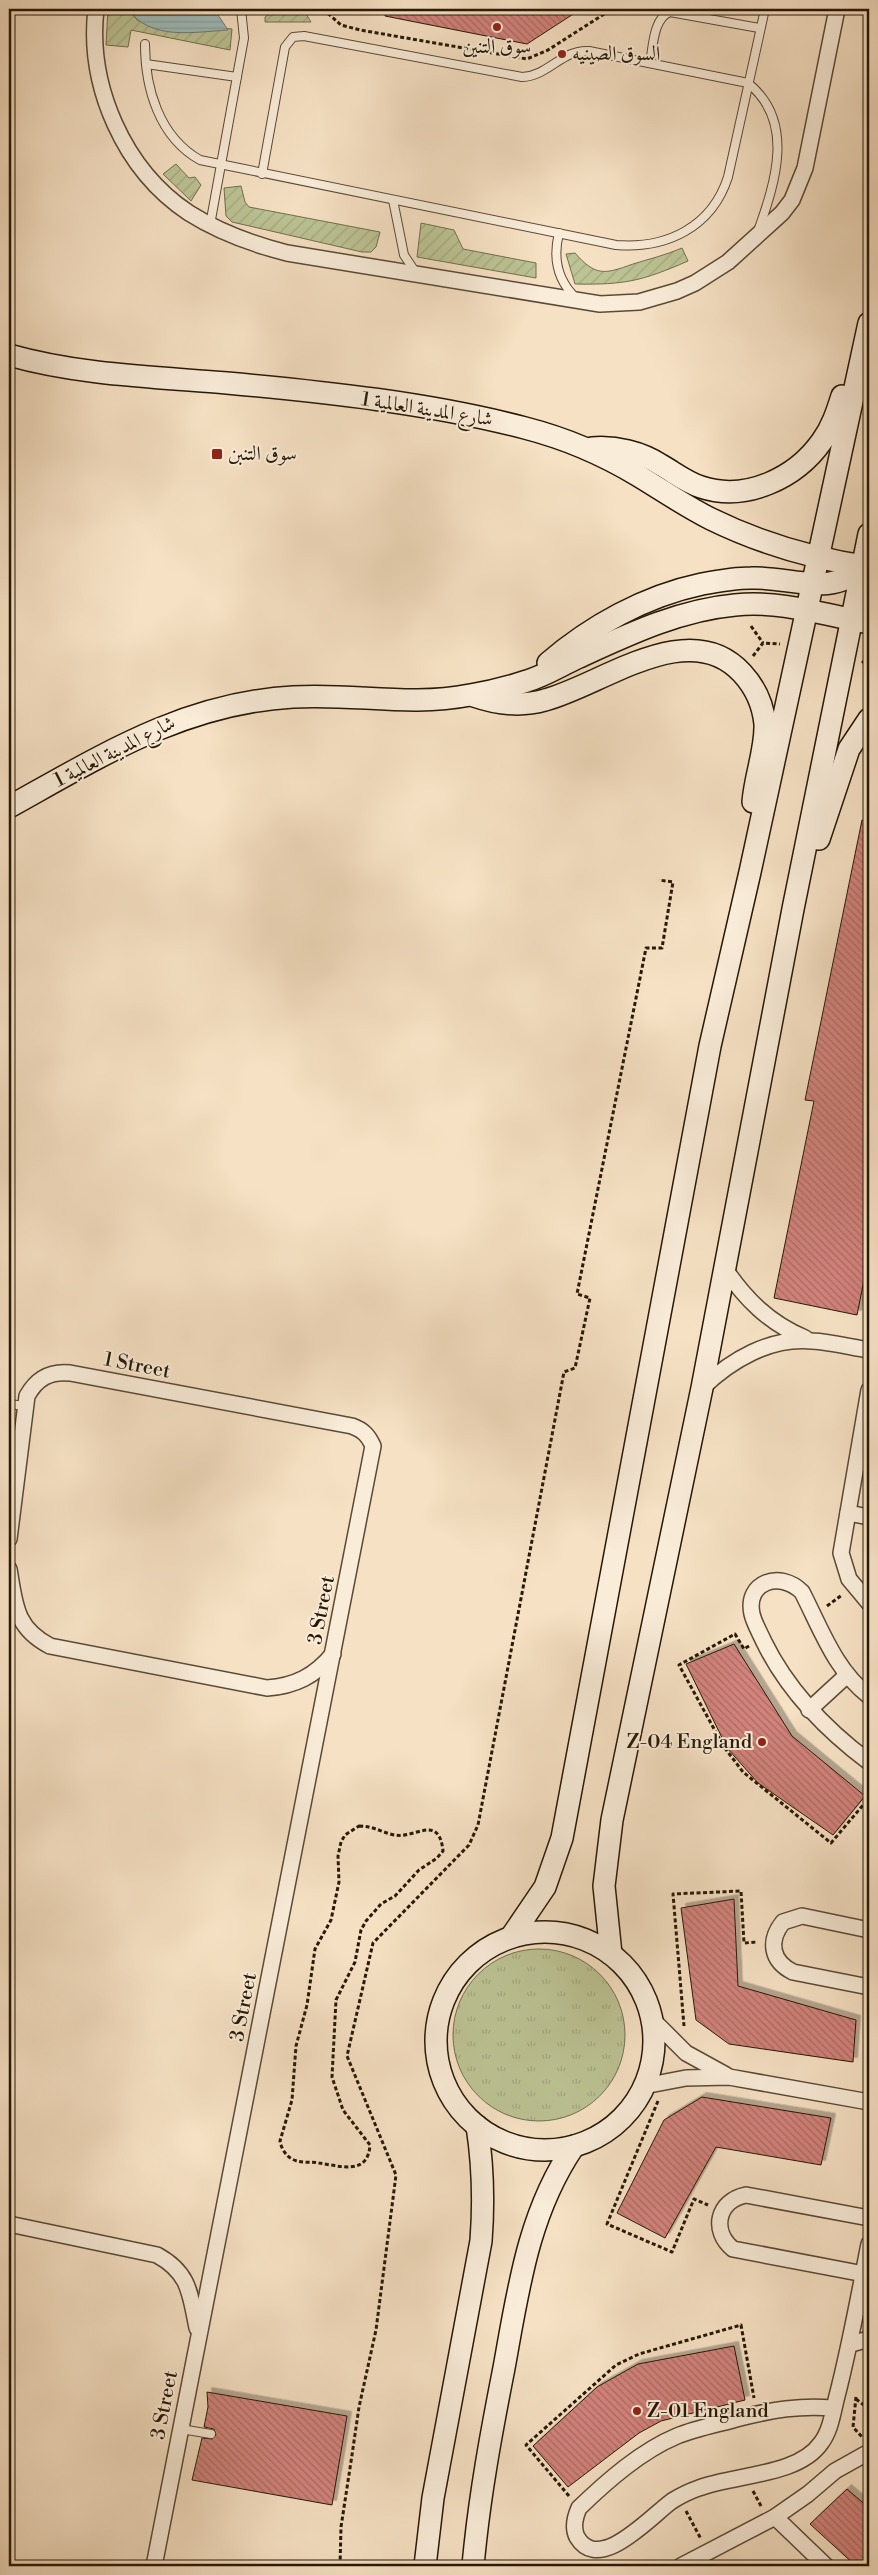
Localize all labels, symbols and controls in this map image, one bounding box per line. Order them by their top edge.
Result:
marker: سوق التنين [491,21,503,33]
place label: سوق التنين [463,35,531,60]
place label: السوق الصينيه [572,42,660,67]
marker: السوق الصينيه [556,48,568,60]
street label: شارع المدينة العالمية 1 [359,387,494,437]
place label: سوق التنبن [228,442,297,467]
marker: سوق التنبن [210,447,224,461]
street label: شارع المدينة العالمية 1 [50,711,182,797]
street label: 1 Street [102,1347,172,1385]
street label: 3 Street [303,1574,341,1646]
place label: Z-04 England [626,1730,753,1755]
marker: Z-04 England [756,1736,768,1748]
street label: 3 Street [225,1971,263,2043]
street label: 3 Street [146,2369,184,2441]
place label: Z-01 England [647,2399,769,2424]
marker: Z-01 England [631,2405,643,2417]

